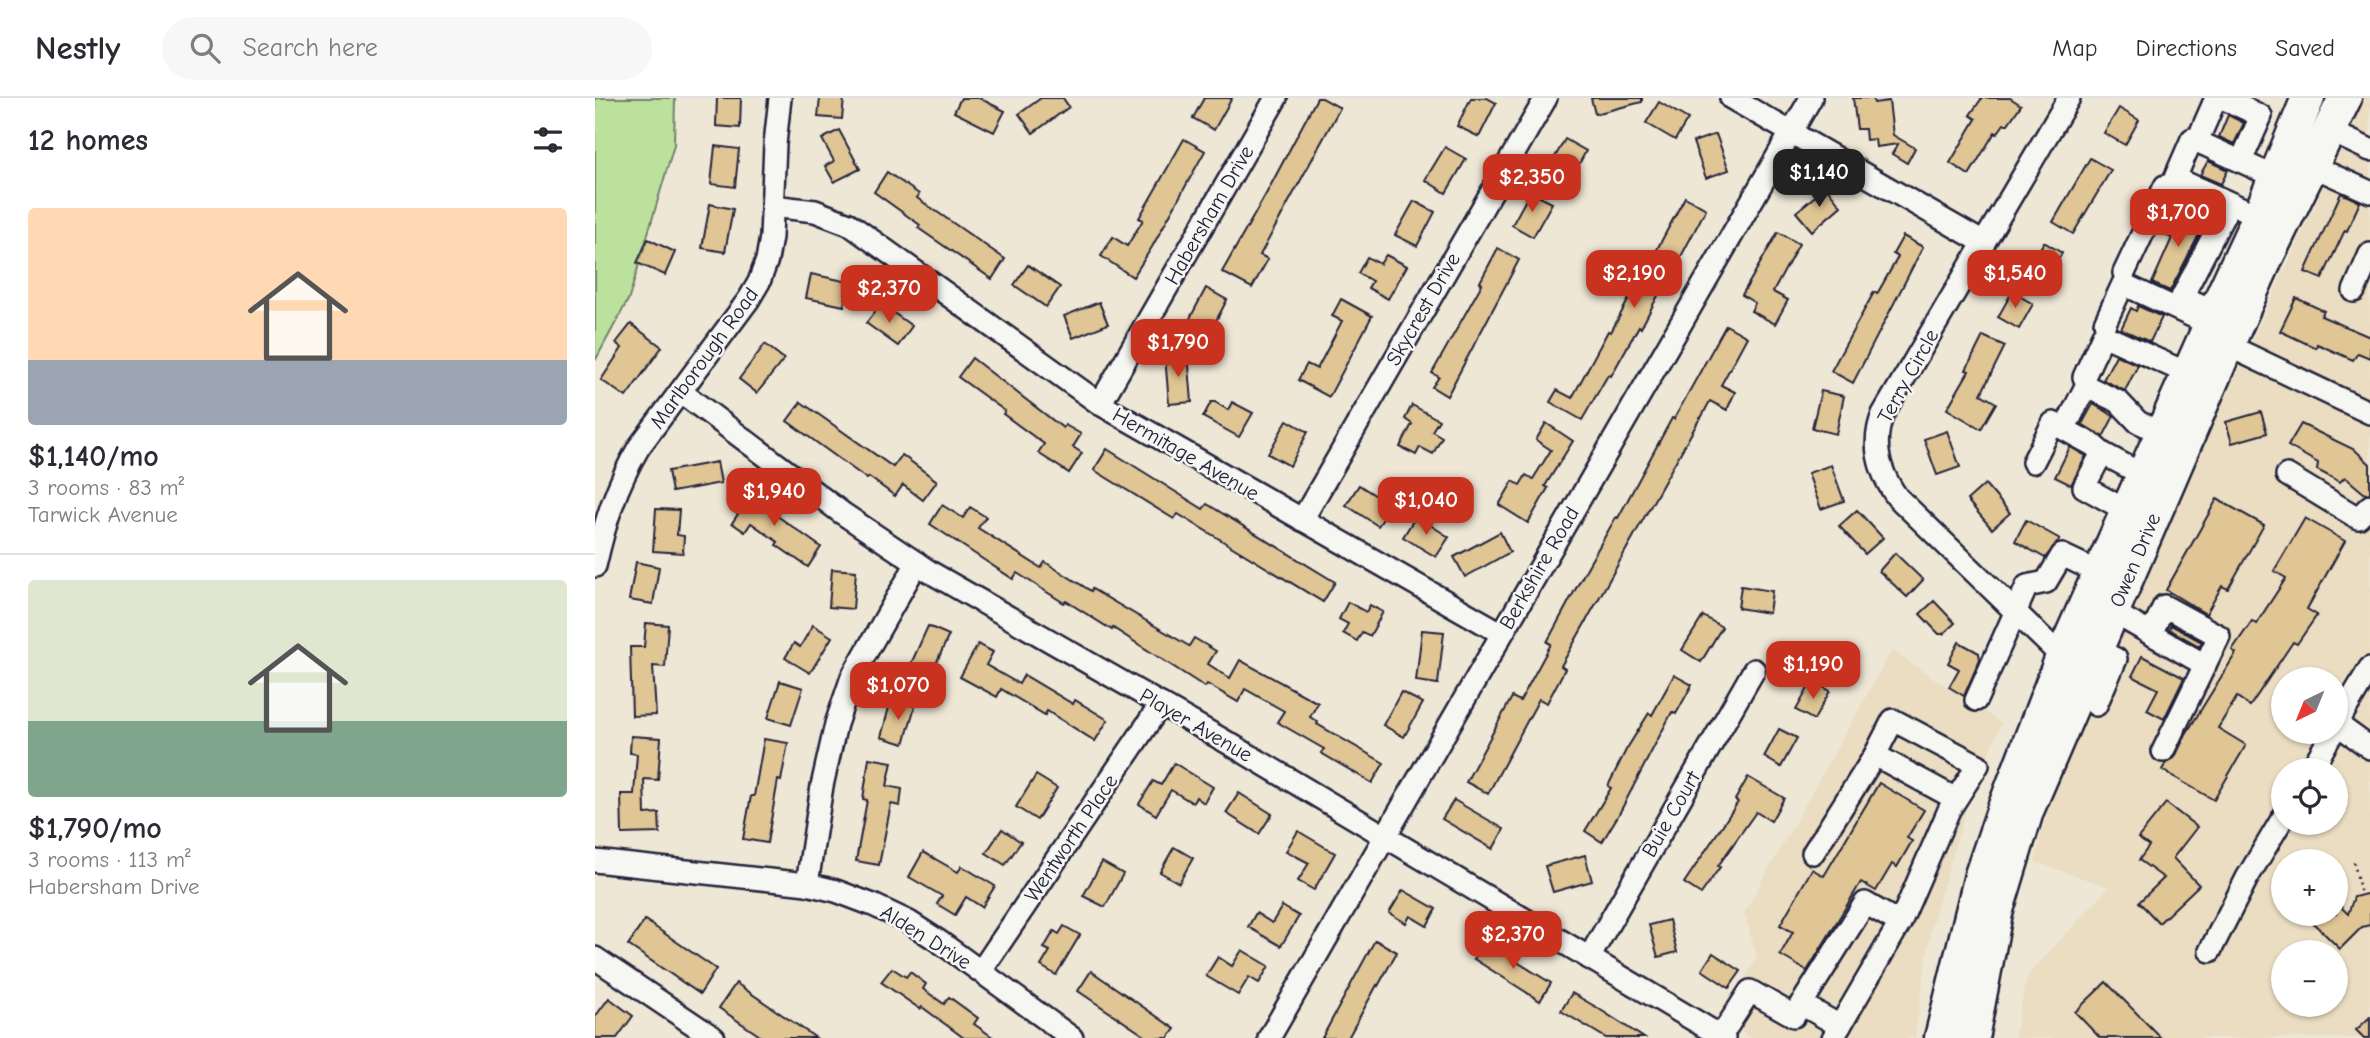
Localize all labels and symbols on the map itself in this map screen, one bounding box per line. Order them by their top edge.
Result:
street label: Habersham Drive [1159,141,1259,289]
pin: $1,140 [1762,150,1876,209]
pin: $2,350 [1475,155,1589,214]
pin: $1,700 [2121,190,2235,249]
street label: Skycrest Drive [1381,248,1465,370]
pin: $2,190 [1577,250,1691,310]
pin: $1,540 [1958,250,2072,310]
pin: $2,370 [832,266,946,325]
street label: Marlborough Road [645,283,763,433]
pin: $1,790 [1121,320,1235,379]
street label: Terry Circle [1872,325,1944,427]
street label: Hermitage Avenue [1109,402,1263,506]
pin: $1,940 [717,468,831,528]
pin: $1,040 [1369,478,1483,537]
street label: Berkshire Road [1494,502,1584,634]
street label: Owen Drive [2104,509,2166,611]
pin: $1,190 [1756,642,1870,701]
pin: $1,070 [841,662,955,722]
north arrow [2271,667,2349,744]
street label: Player Avenue [1135,683,1257,767]
street label: Buie Court [1637,766,1706,861]
street label: Wentworth Place [1019,770,1123,906]
street label: Alden Drive [876,900,976,974]
pin: $2,370 [1456,912,1570,971]

